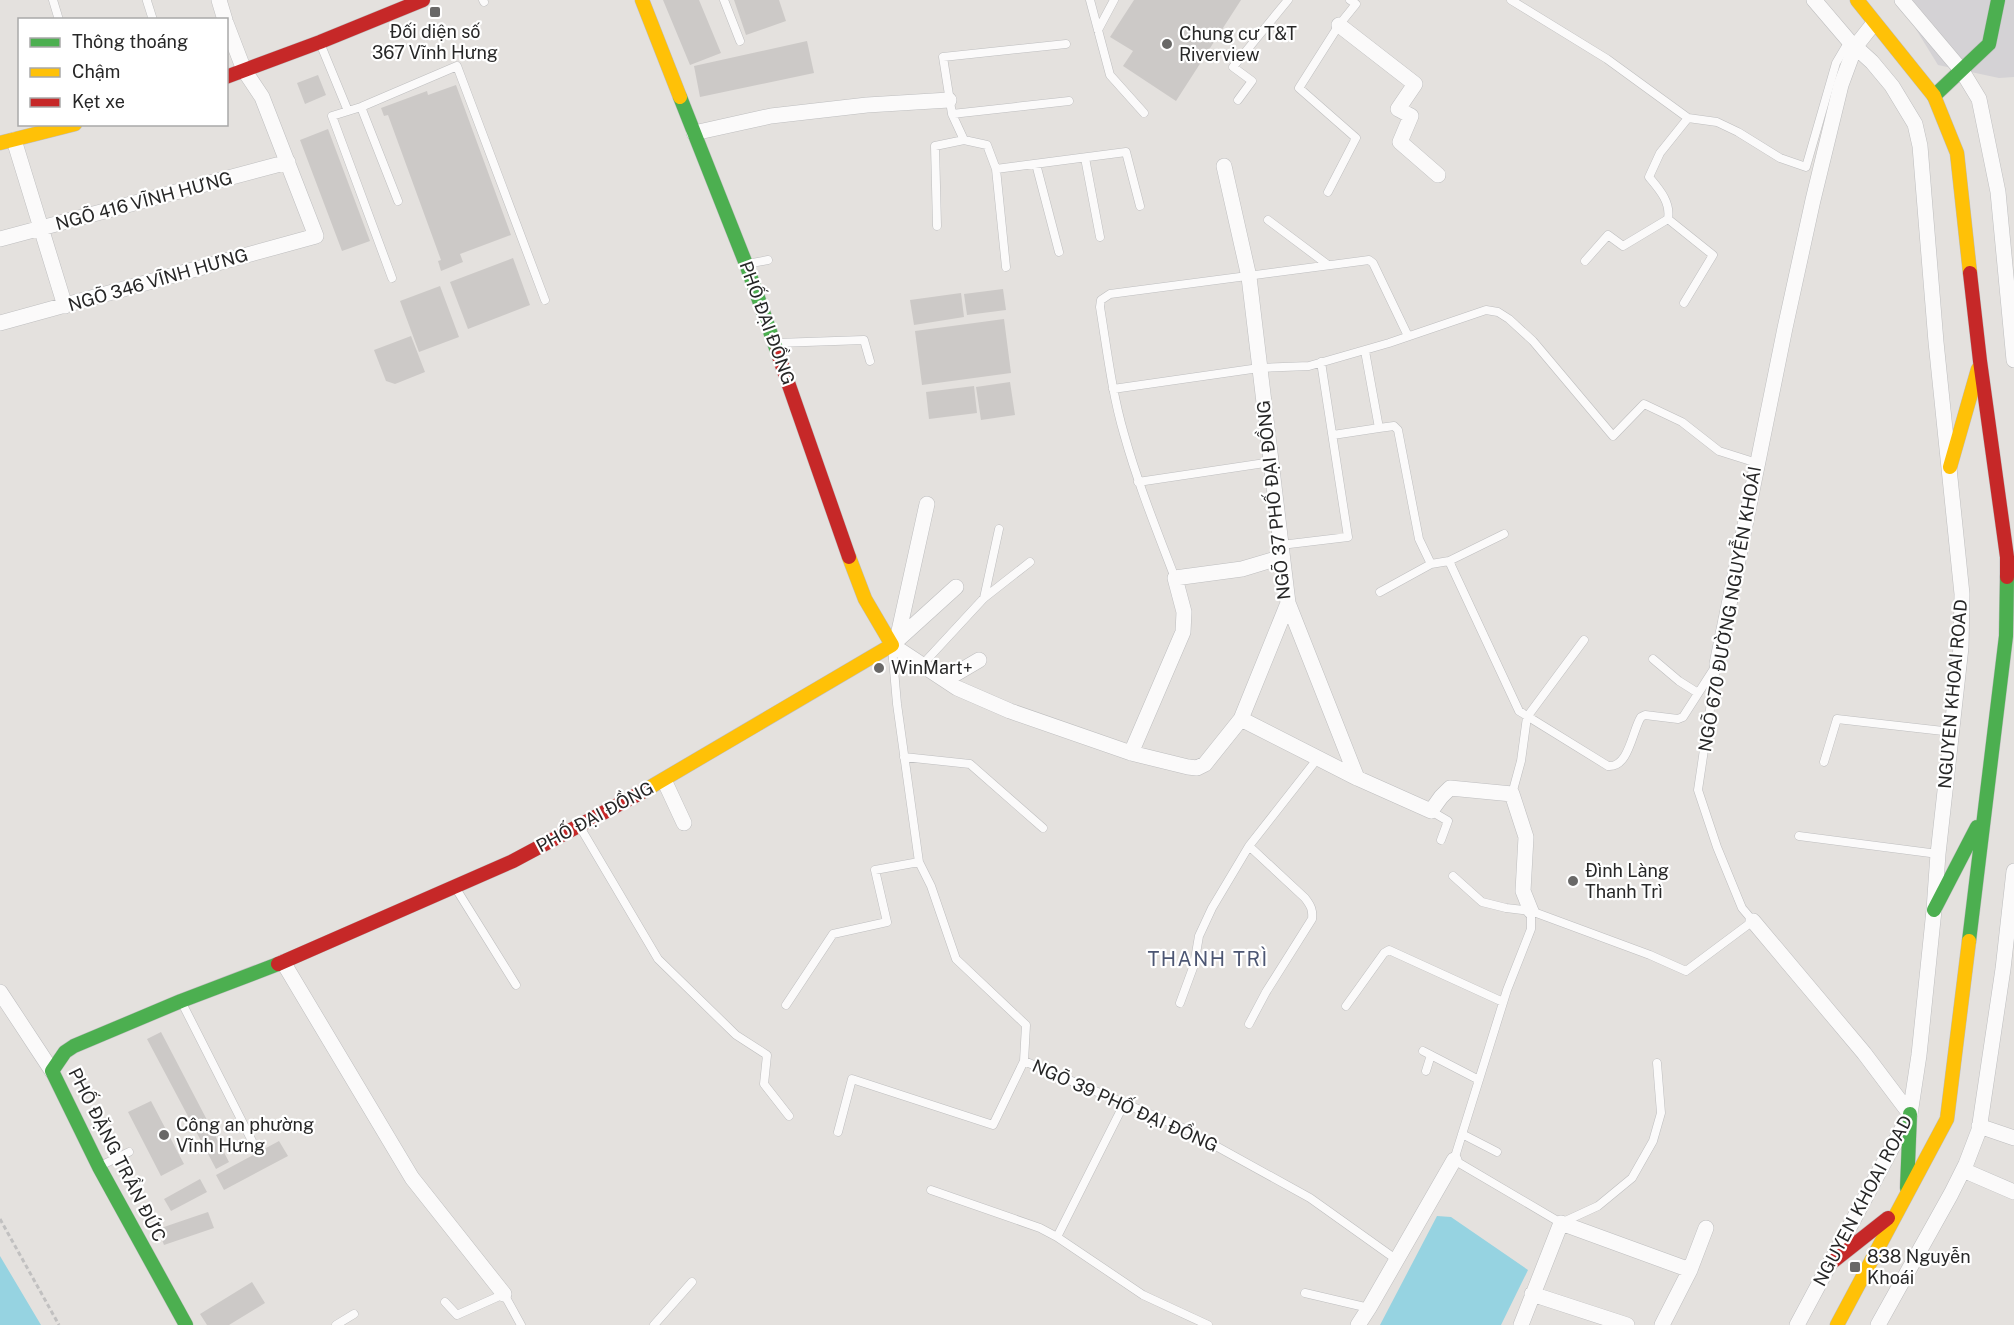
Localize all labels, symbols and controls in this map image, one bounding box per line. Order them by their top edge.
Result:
marker: Đối diện số 367 Vĩnh Hưng [428,5,442,19]
legend [18,18,228,126]
place label: Đối diện số 367 Vĩnh Hưng [372,21,498,63]
place label: Chung cư T&T Riverview [1179,23,1297,65]
text: Thông thoáng [72,31,188,52]
marker: Chung cư T&T Riverview [1160,37,1174,51]
text: Chậm [72,61,120,82]
text: Kẹt xe [72,91,125,112]
street label: NGÕ 416 VĨNH HƯNG [53,166,235,234]
street label: NGÕ 346 VĨNH HƯNG [65,243,250,315]
street label: PHỐ ĐẠI ĐỒNG [735,257,802,388]
street label: NGÕ 37 PHỐ ĐẠI ĐỒNG [1250,399,1294,601]
street label: NGÕ 670 ĐƯỜNG NGUYỄN KHOÁI [1690,464,1765,753]
street label: NGUYEN KHOAI ROAD [1934,598,1971,790]
place label: WinMart+ [891,657,973,678]
marker: WinMart+ [872,661,886,675]
street label: PHỐ ĐẠI ĐỒNG [531,774,657,856]
place label: Đình Làng Thanh Trì [1585,860,1669,902]
marker: Đình Làng Thanh Trì [1566,874,1580,888]
district label: THANH TRÌ [1147,946,1269,971]
street label: NGÕ 39 PHỐ ĐẠI ĐỒNG [1029,1052,1223,1156]
street label: PHỐ ĐẶNG TRẦN ĐỨC [64,1063,173,1245]
street label: NGUYEN KHOAI ROAD [1809,1112,1916,1290]
place label: Công an phường Vĩnh Hưng [176,1114,314,1156]
marker: Công an phường Vĩnh Hưng [157,1128,171,1142]
place label: 838 Nguyễn Khoái [1867,1246,1971,1288]
marker: 838 Nguyễn Khoái [1848,1260,1862,1274]

